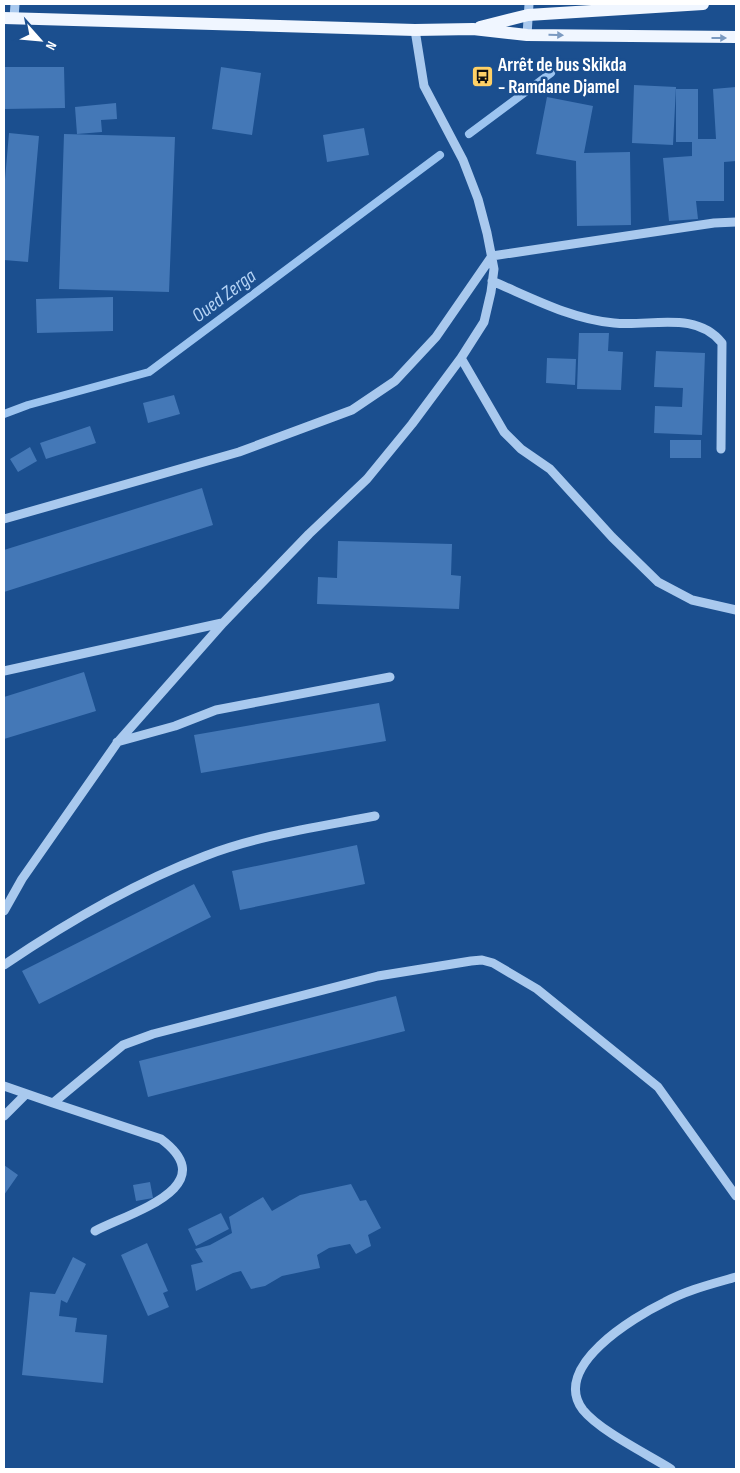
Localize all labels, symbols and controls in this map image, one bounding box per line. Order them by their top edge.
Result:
north arrow [15,15,65,65]
one-way arrow [549,32,565,40]
one-way arrow [711,33,727,41]
text: N [42,38,60,53]
place label: Arrêt de bus Skikda - Ramdane Djamel [497,54,626,99]
bus stop icon: Arrêt de bus Skikda - Ramdane Djamel [470,64,494,88]
water label: Oued Zerga [187,264,261,328]

